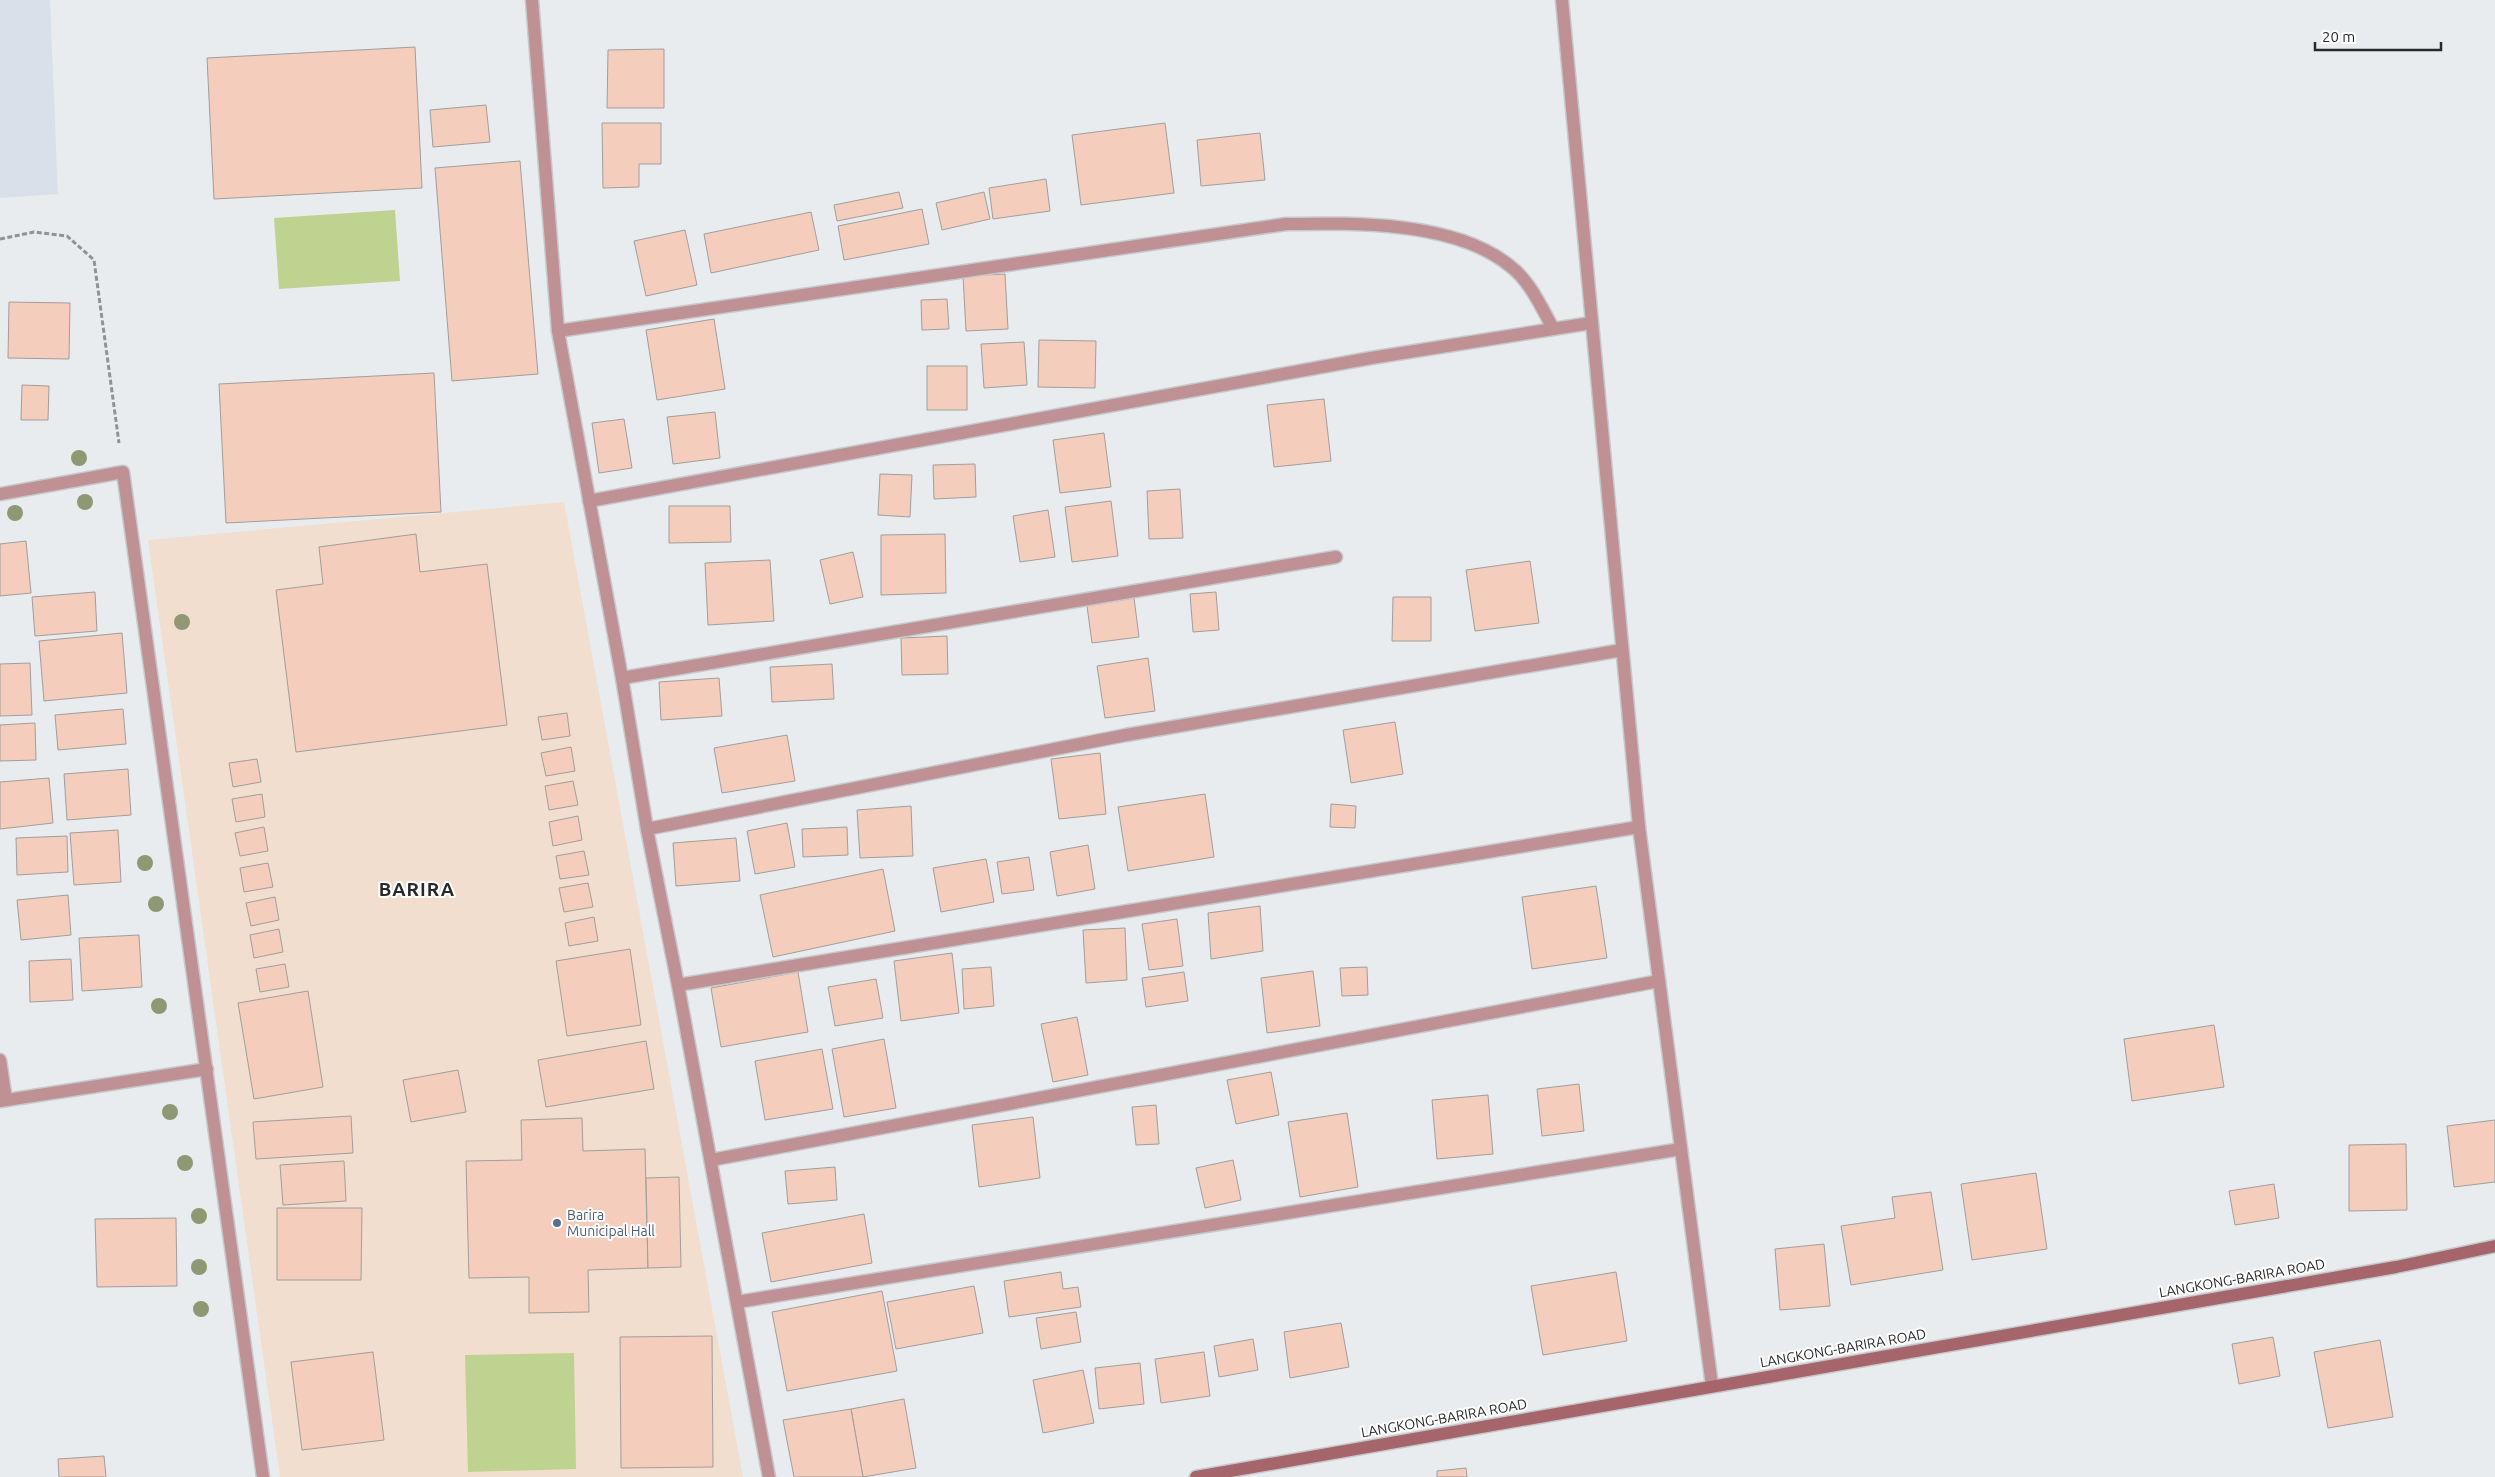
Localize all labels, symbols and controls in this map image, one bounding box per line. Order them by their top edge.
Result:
scale bar [2315,20,2441,52]
text: 20 m [2322,28,2355,45]
district label: BARIRA [379,878,455,900]
place label: Barira Municipal Hall [567,1207,655,1239]
marker: Barira Municipal Hall [551,1217,563,1229]
street label: LANGKONG-BARIRA ROAD [2158,1255,2326,1301]
street label: LANGKONG-BARIRA ROAD [1759,1325,1927,1371]
street label: LANGKONG-BARIRA ROAD [1360,1395,1528,1441]

